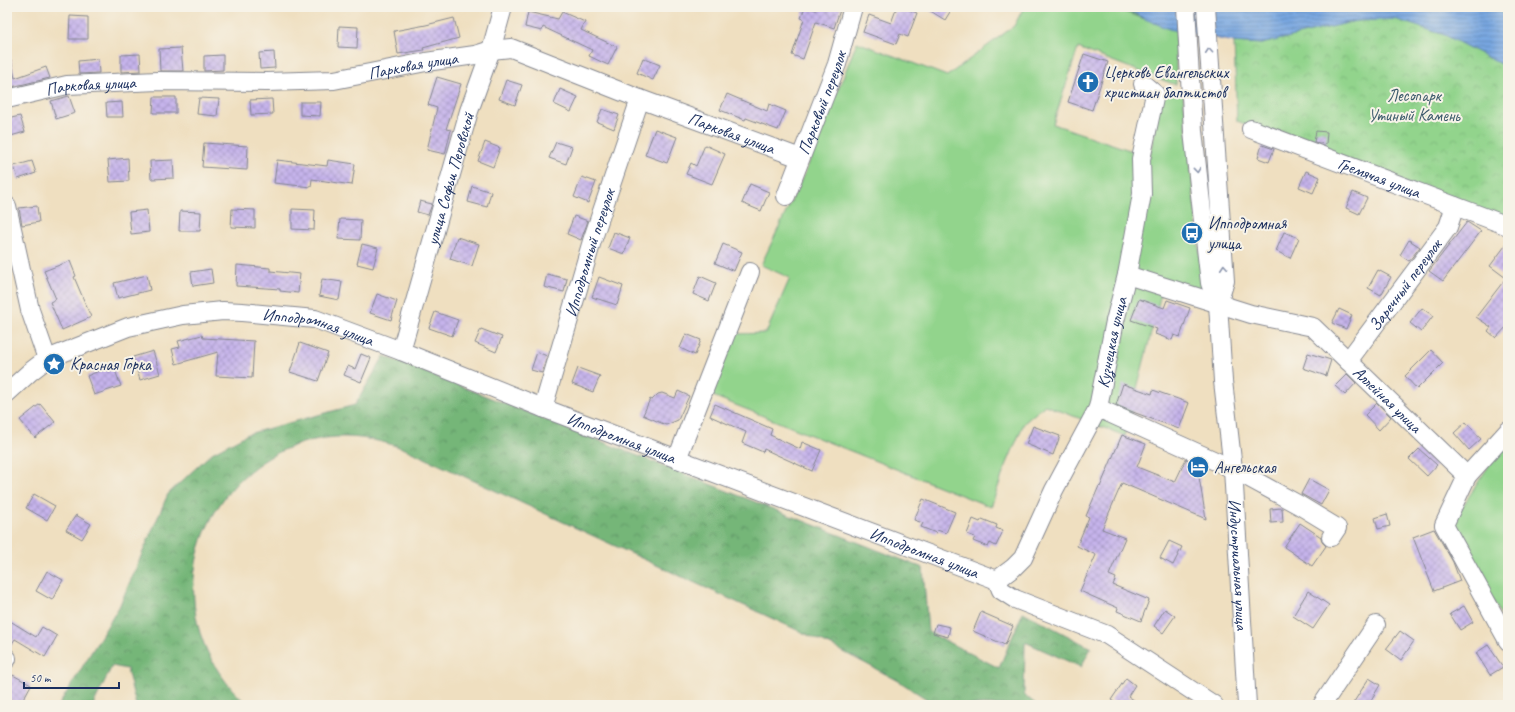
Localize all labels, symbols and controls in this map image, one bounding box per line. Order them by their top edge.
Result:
street label: Парковая улица [366,47,461,84]
street label: Парковый переулок [793,47,851,157]
one-way arrow [1205,48,1214,54]
place label: Церковь Евангельских христиан баптистов [1104,62,1230,103]
church icon: Церковь Евангельских христиан баптистов [1075,69,1101,95]
street label: Парковая улица [43,71,138,100]
park label: Лесопарк Утиный Камень [1368,85,1461,126]
street label: Парковая улица [685,107,779,159]
street label: улица Софьи Перовской [421,109,479,248]
street label: Гремячая улица [1335,152,1425,203]
one-way arrow [1192,167,1201,173]
street label: Ипподромный переулок [560,184,620,319]
place label: Ипподромная улица [1207,213,1287,254]
bus stop icon: Ипподромная улица [1179,220,1205,246]
street label: Заречный переулок [1364,233,1447,335]
one-way arrow [1220,264,1229,270]
street label: Кузнецкая улица [1092,293,1132,390]
street label: Ипподромная улица [261,304,378,351]
place icon: Красная Горка [41,351,67,377]
place label: Красная Горка [70,354,152,375]
street label: Аллейная улица [1349,361,1427,438]
street label: Ипподромная улица [564,408,680,468]
hotel icon: Ангельская [1185,454,1211,480]
place label: Ангельская [1214,457,1277,478]
street label: Индустриальная улица [1224,498,1253,632]
street label: Ипподромная улица [867,522,983,583]
scale bar [24,664,119,690]
text: 50 m [30,670,52,686]

